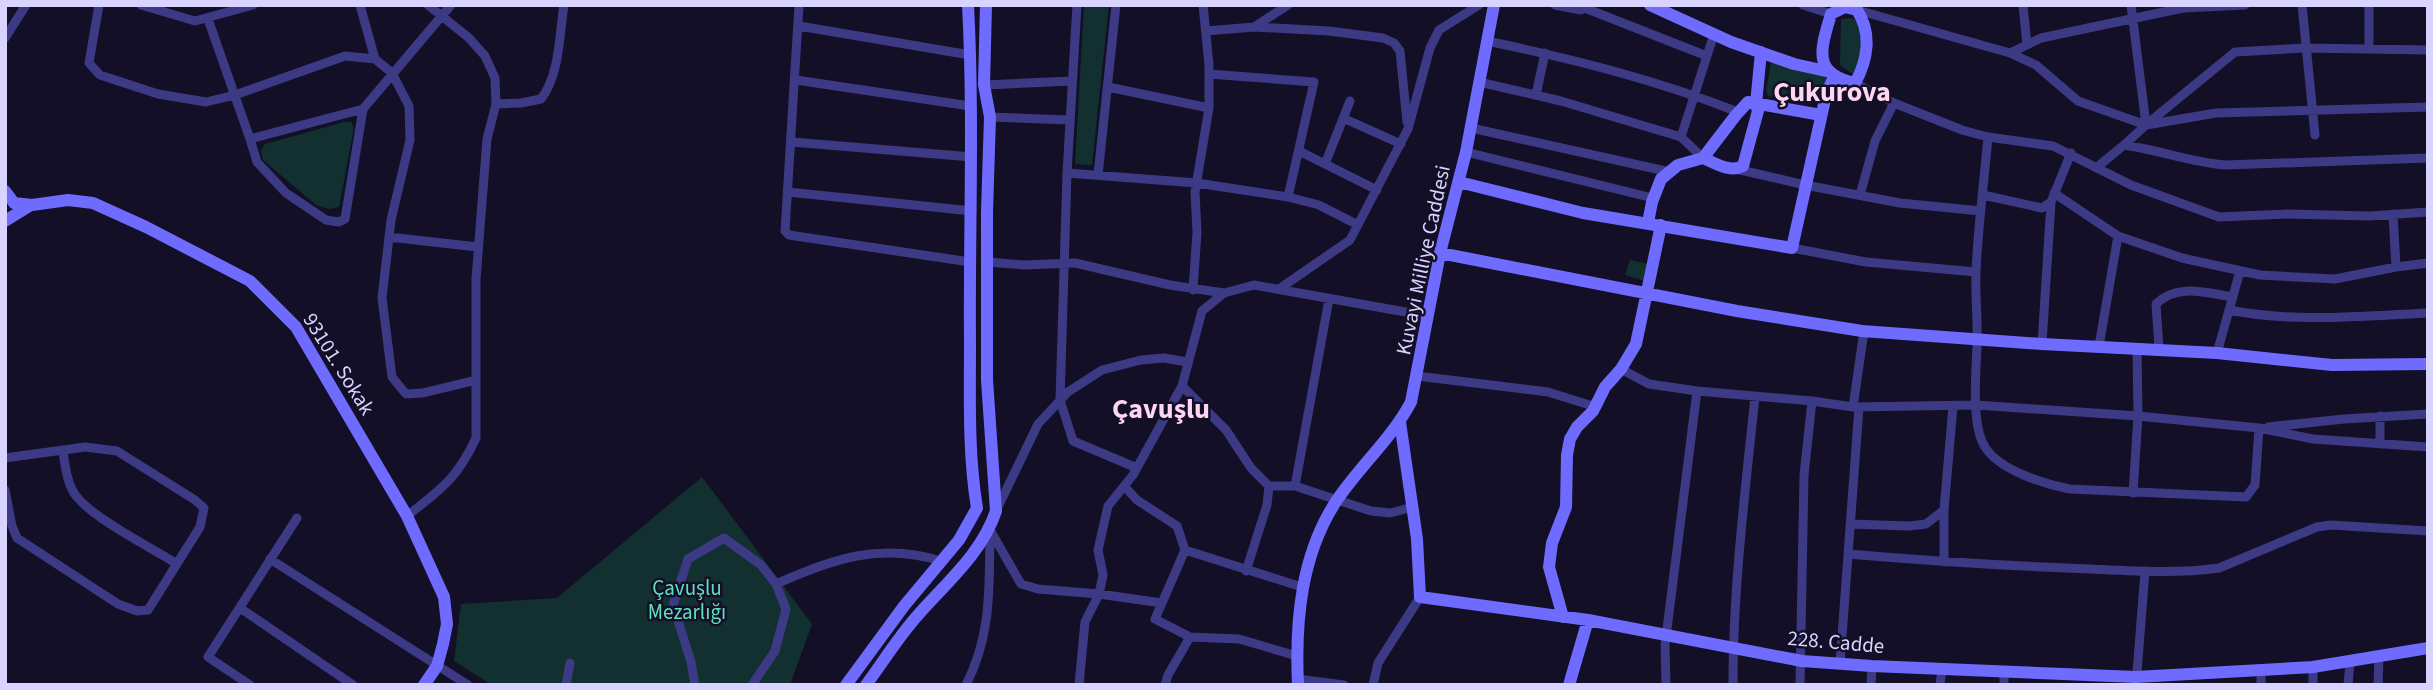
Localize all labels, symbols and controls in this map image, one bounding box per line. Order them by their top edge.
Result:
district label: Çukurova [1773,72,1891,112]
street label: Kuvayi Milliye Caddesi [1388,162,1458,358]
street label: 93101. Sokak [296,307,383,421]
district label: Çavuşlu [1112,389,1210,429]
park label: Çavuşlu Mezarlığı [648,573,726,627]
street label: 228. Cadde [1786,623,1886,661]

